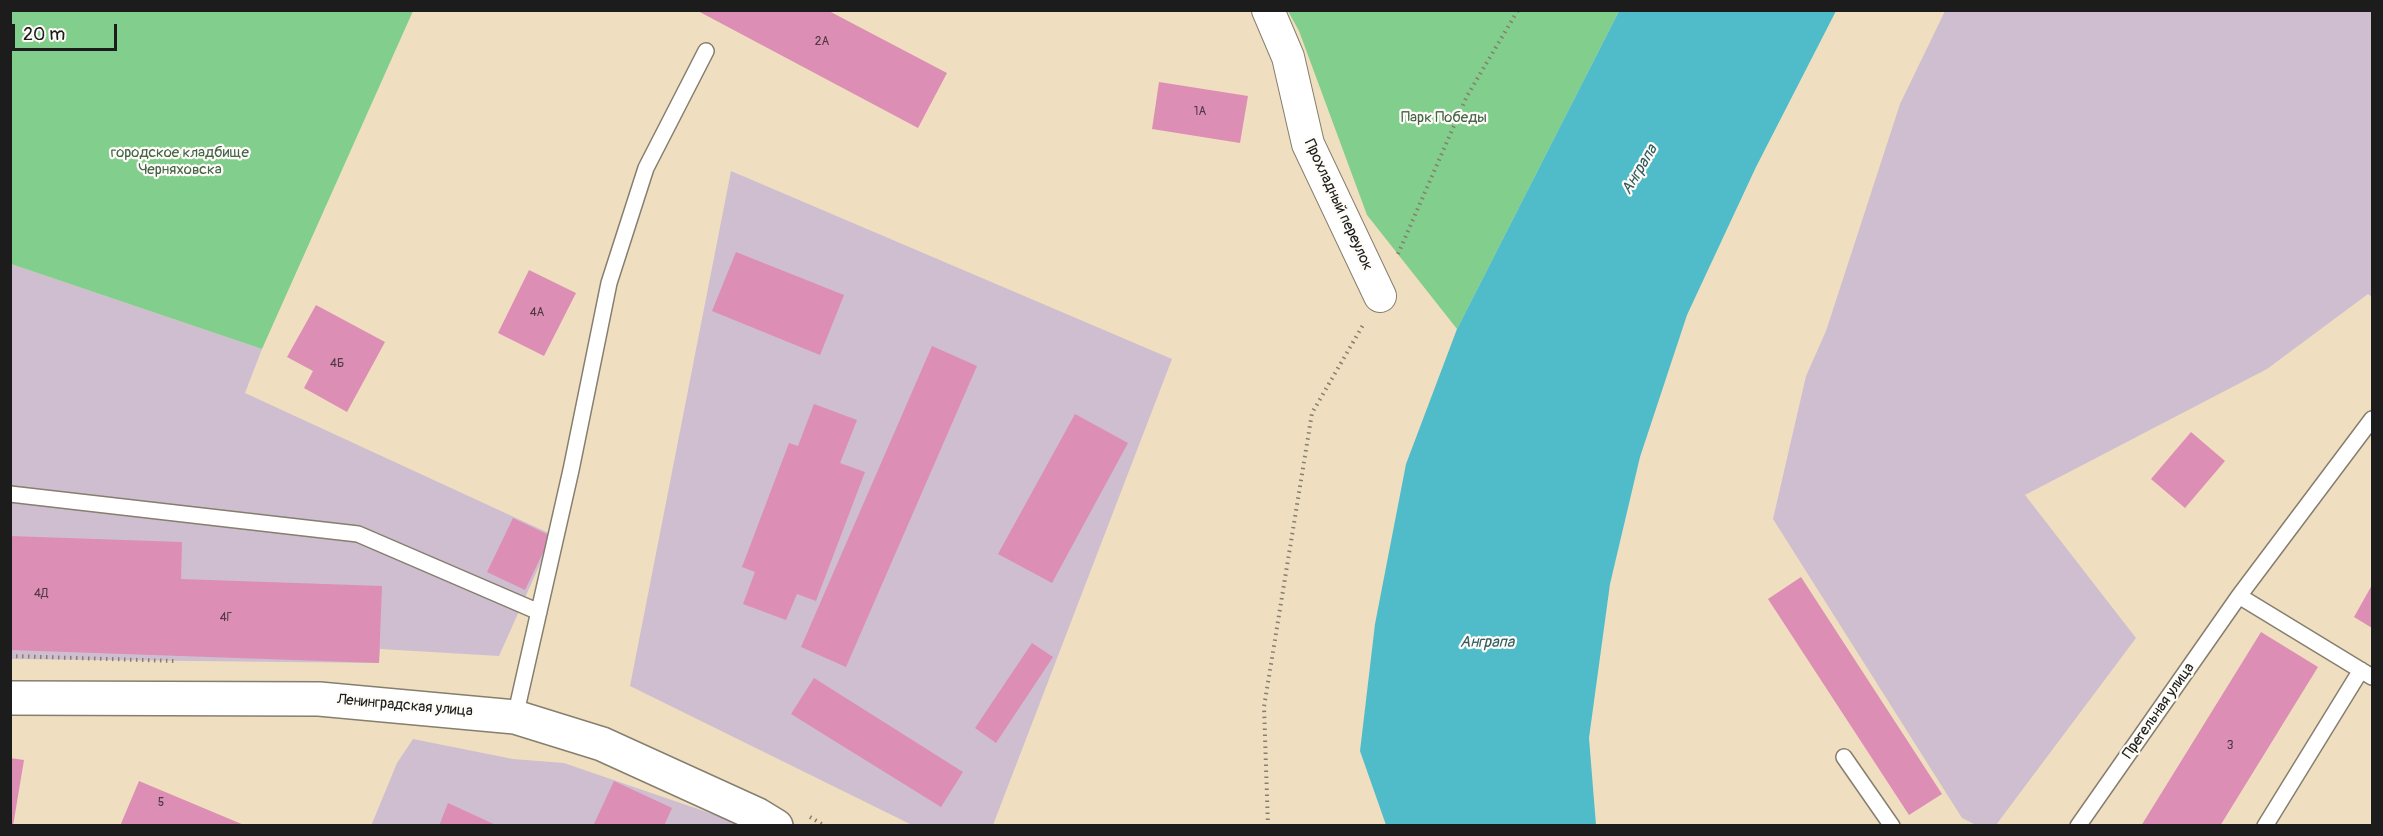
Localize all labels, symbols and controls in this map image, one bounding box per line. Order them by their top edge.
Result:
scale bar [15,12,120,50]
text: 20 m [23,23,65,46]
house number: 2А [815,35,829,49]
house number: 1А [1194,105,1206,119]
park label: Парк Победы [1401,109,1487,127]
street label: Прохладный переулок [1300,137,1376,273]
water label: Анграпа [1618,142,1662,198]
park label: городское кладбище Черняховска [111,144,249,179]
house number: 4А [530,306,544,320]
house number: 4Б [330,357,344,371]
house number: 4Д [34,587,48,601]
house number: 4Г [220,611,232,625]
water label: Анграпа [1460,633,1514,653]
street label: Прегельная улица [2119,660,2199,762]
street label: Ленинградская улица [336,691,474,721]
house number: 3 [2227,739,2233,753]
house number: 5 [158,796,164,810]

